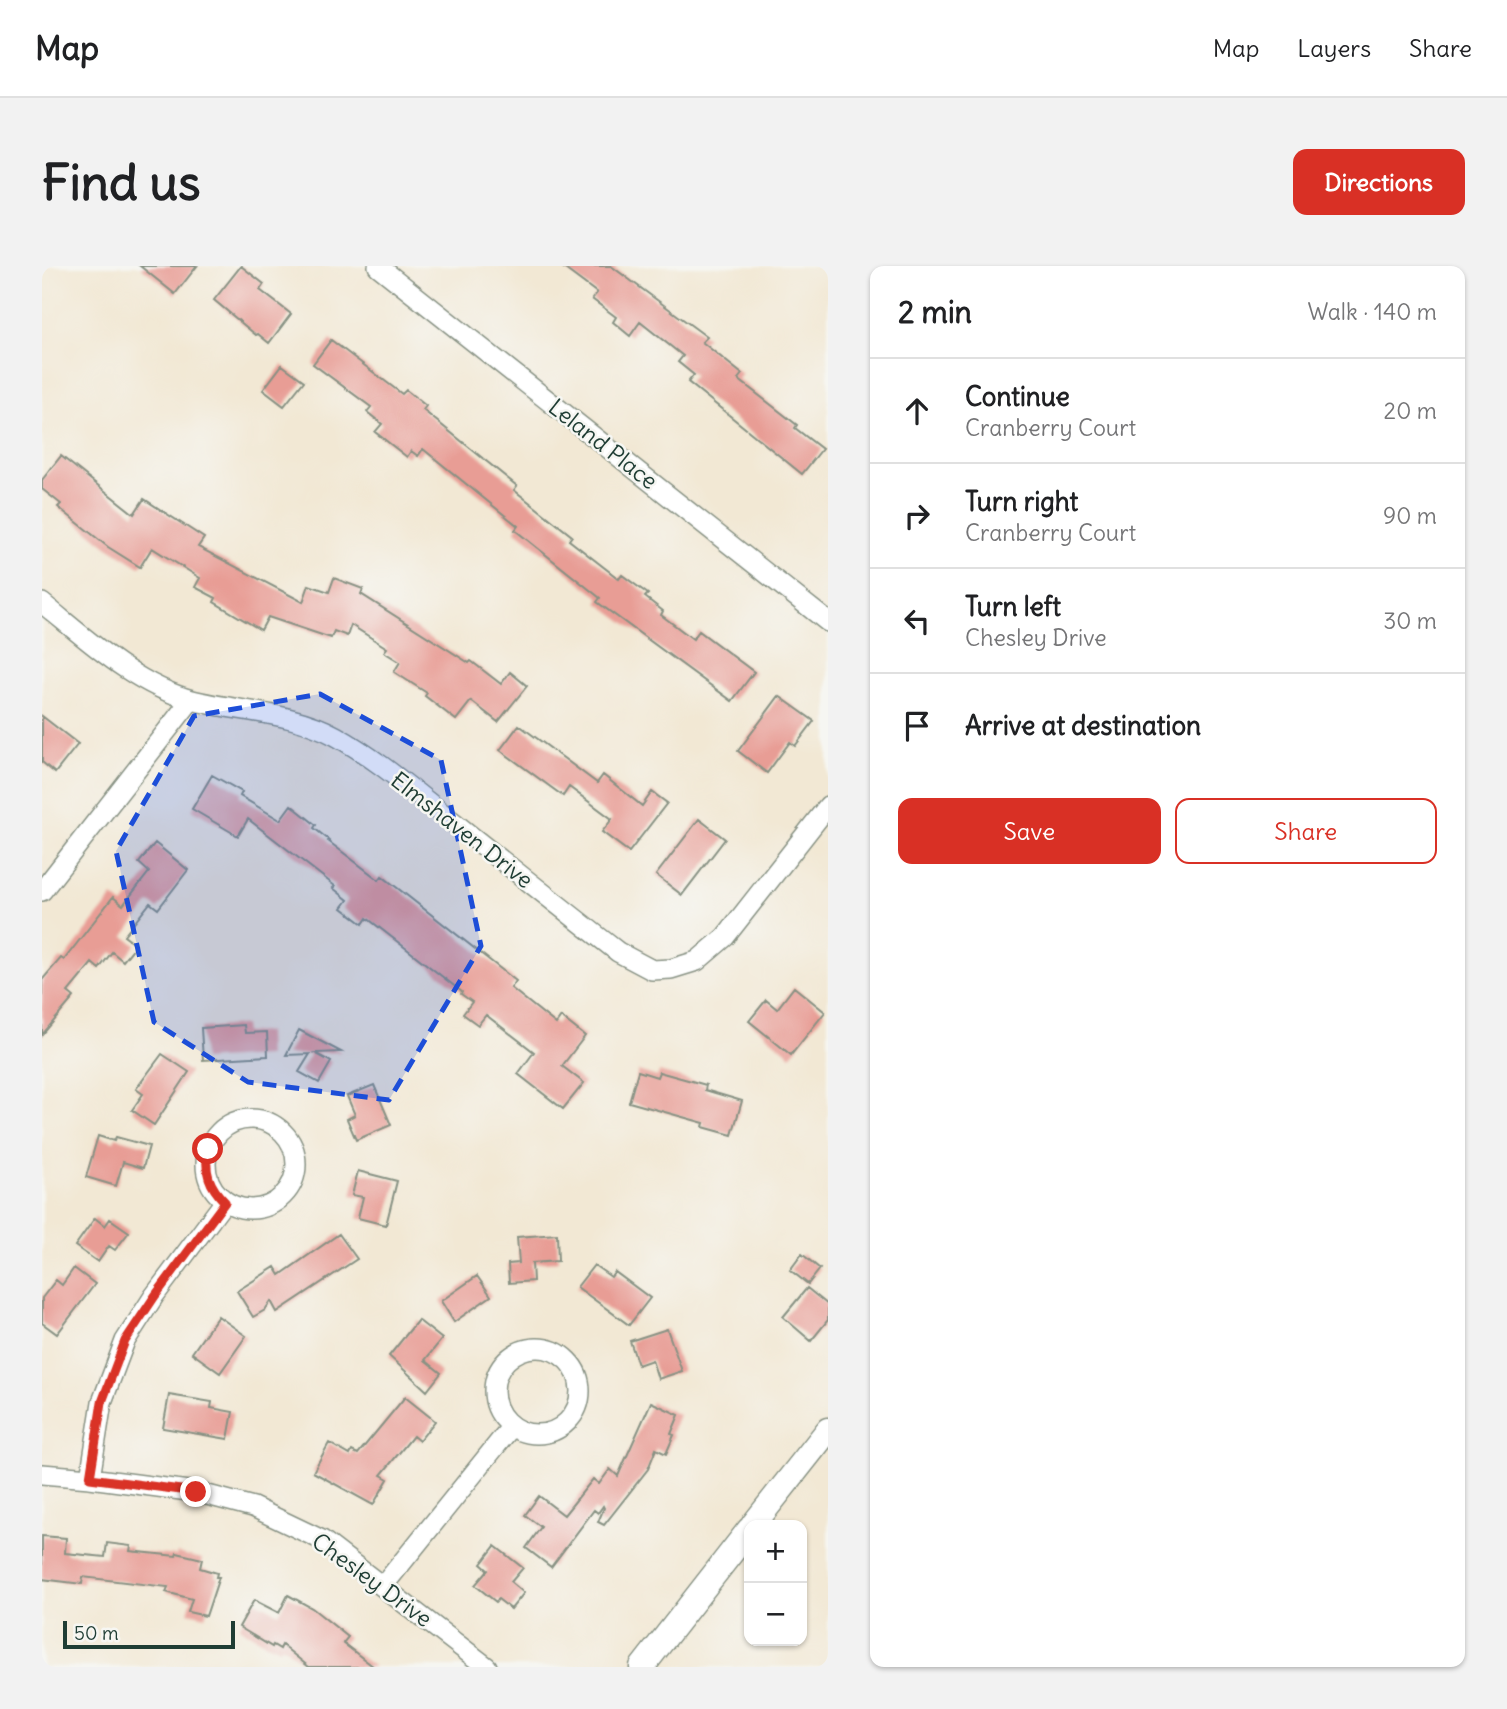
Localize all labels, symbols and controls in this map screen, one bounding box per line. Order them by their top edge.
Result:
text: Map [35,27,99,69]
text: Map [1213,33,1259,63]
text: Layers [1297,33,1371,63]
text: Share [1409,33,1472,63]
button: Directions [1293,149,1465,215]
text: Find us [42,152,200,213]
text: 2 min [898,293,972,331]
text: Walk · 140 m [1308,297,1437,326]
text: Continue [965,380,1070,413]
street label: Leland Place [543,392,664,495]
icon: ahead [898,392,936,430]
text: 20 m [1384,396,1437,425]
text: Cranberry Court [965,413,1136,442]
text: Turn right [965,485,1078,518]
icon: right [898,497,936,535]
text: 90 m [1383,501,1437,530]
text: Cranberry Court [965,518,1136,547]
text: Turn left [965,590,1061,623]
icon: left [898,602,936,640]
text: 30 m [1383,606,1437,635]
text: Chesley Drive [965,623,1107,652]
icon: arrive [898,707,936,745]
text: Arrive at destination [965,709,1201,742]
street label: Elmshaven Drive [385,765,539,894]
button: Save [898,798,1161,864]
button: Share [1175,798,1437,864]
route start [192,1133,223,1164]
route end [180,1476,211,1507]
map controls [744,1520,807,1646]
button: + [744,1520,807,1583]
street label: Chesley Drive [306,1526,438,1633]
button: − [744,1583,807,1646]
scale bar [63,1618,234,1650]
text: 50 m [74,1621,119,1645]

